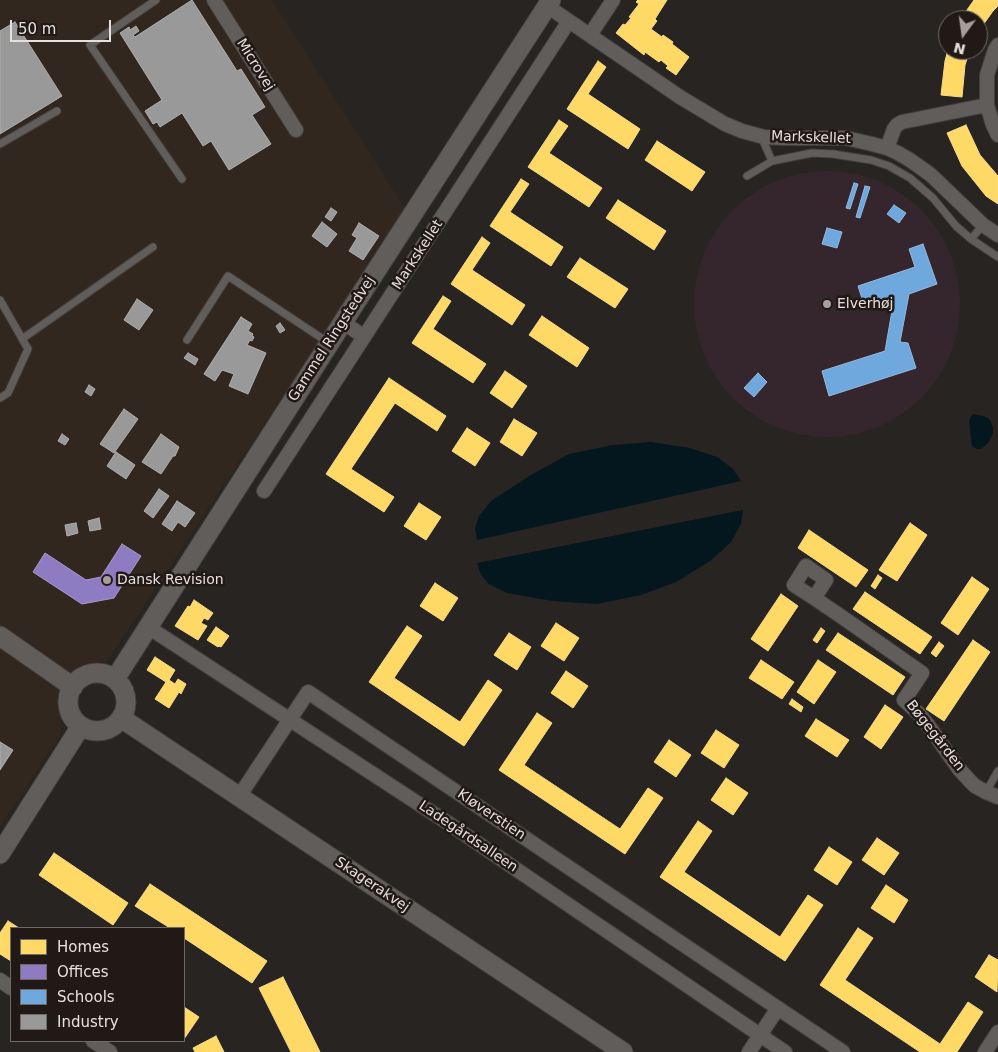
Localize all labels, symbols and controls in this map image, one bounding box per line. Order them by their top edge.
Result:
scale bar [12,10,114,42]
north arrow [938,10,988,60]
text: 50 m [18,20,56,38]
street label: Microvej [232,36,278,94]
text: N [952,39,967,58]
street label: Markskellet [771,128,851,148]
street label: Markskellet [389,217,447,293]
street label: Gammel Ringstedvej [285,273,379,405]
place label: Elverhøj [837,296,893,312]
marker: Elverhøj [821,298,833,310]
place label: Dansk Revision [117,572,224,588]
marker: Dansk Revision [101,574,113,586]
street label: Bøgegården [902,697,968,775]
street label: Kløverstien [454,786,528,844]
street label: Ladegårdsalleen [415,798,521,876]
street label: Skagerakvej [332,854,412,916]
legend [10,927,185,1042]
text: Homes [57,938,109,956]
text: Offices [57,963,109,981]
text: Schools [57,988,115,1006]
text: Industry [57,1013,119,1031]

